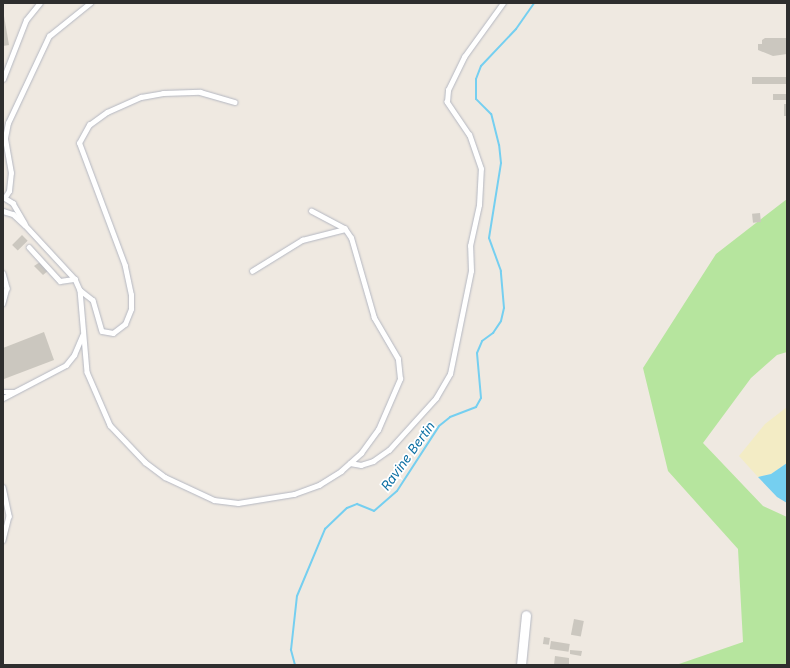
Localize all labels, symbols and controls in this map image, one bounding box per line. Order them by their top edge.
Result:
water label: Ravine Bertin [378,418,438,494]

